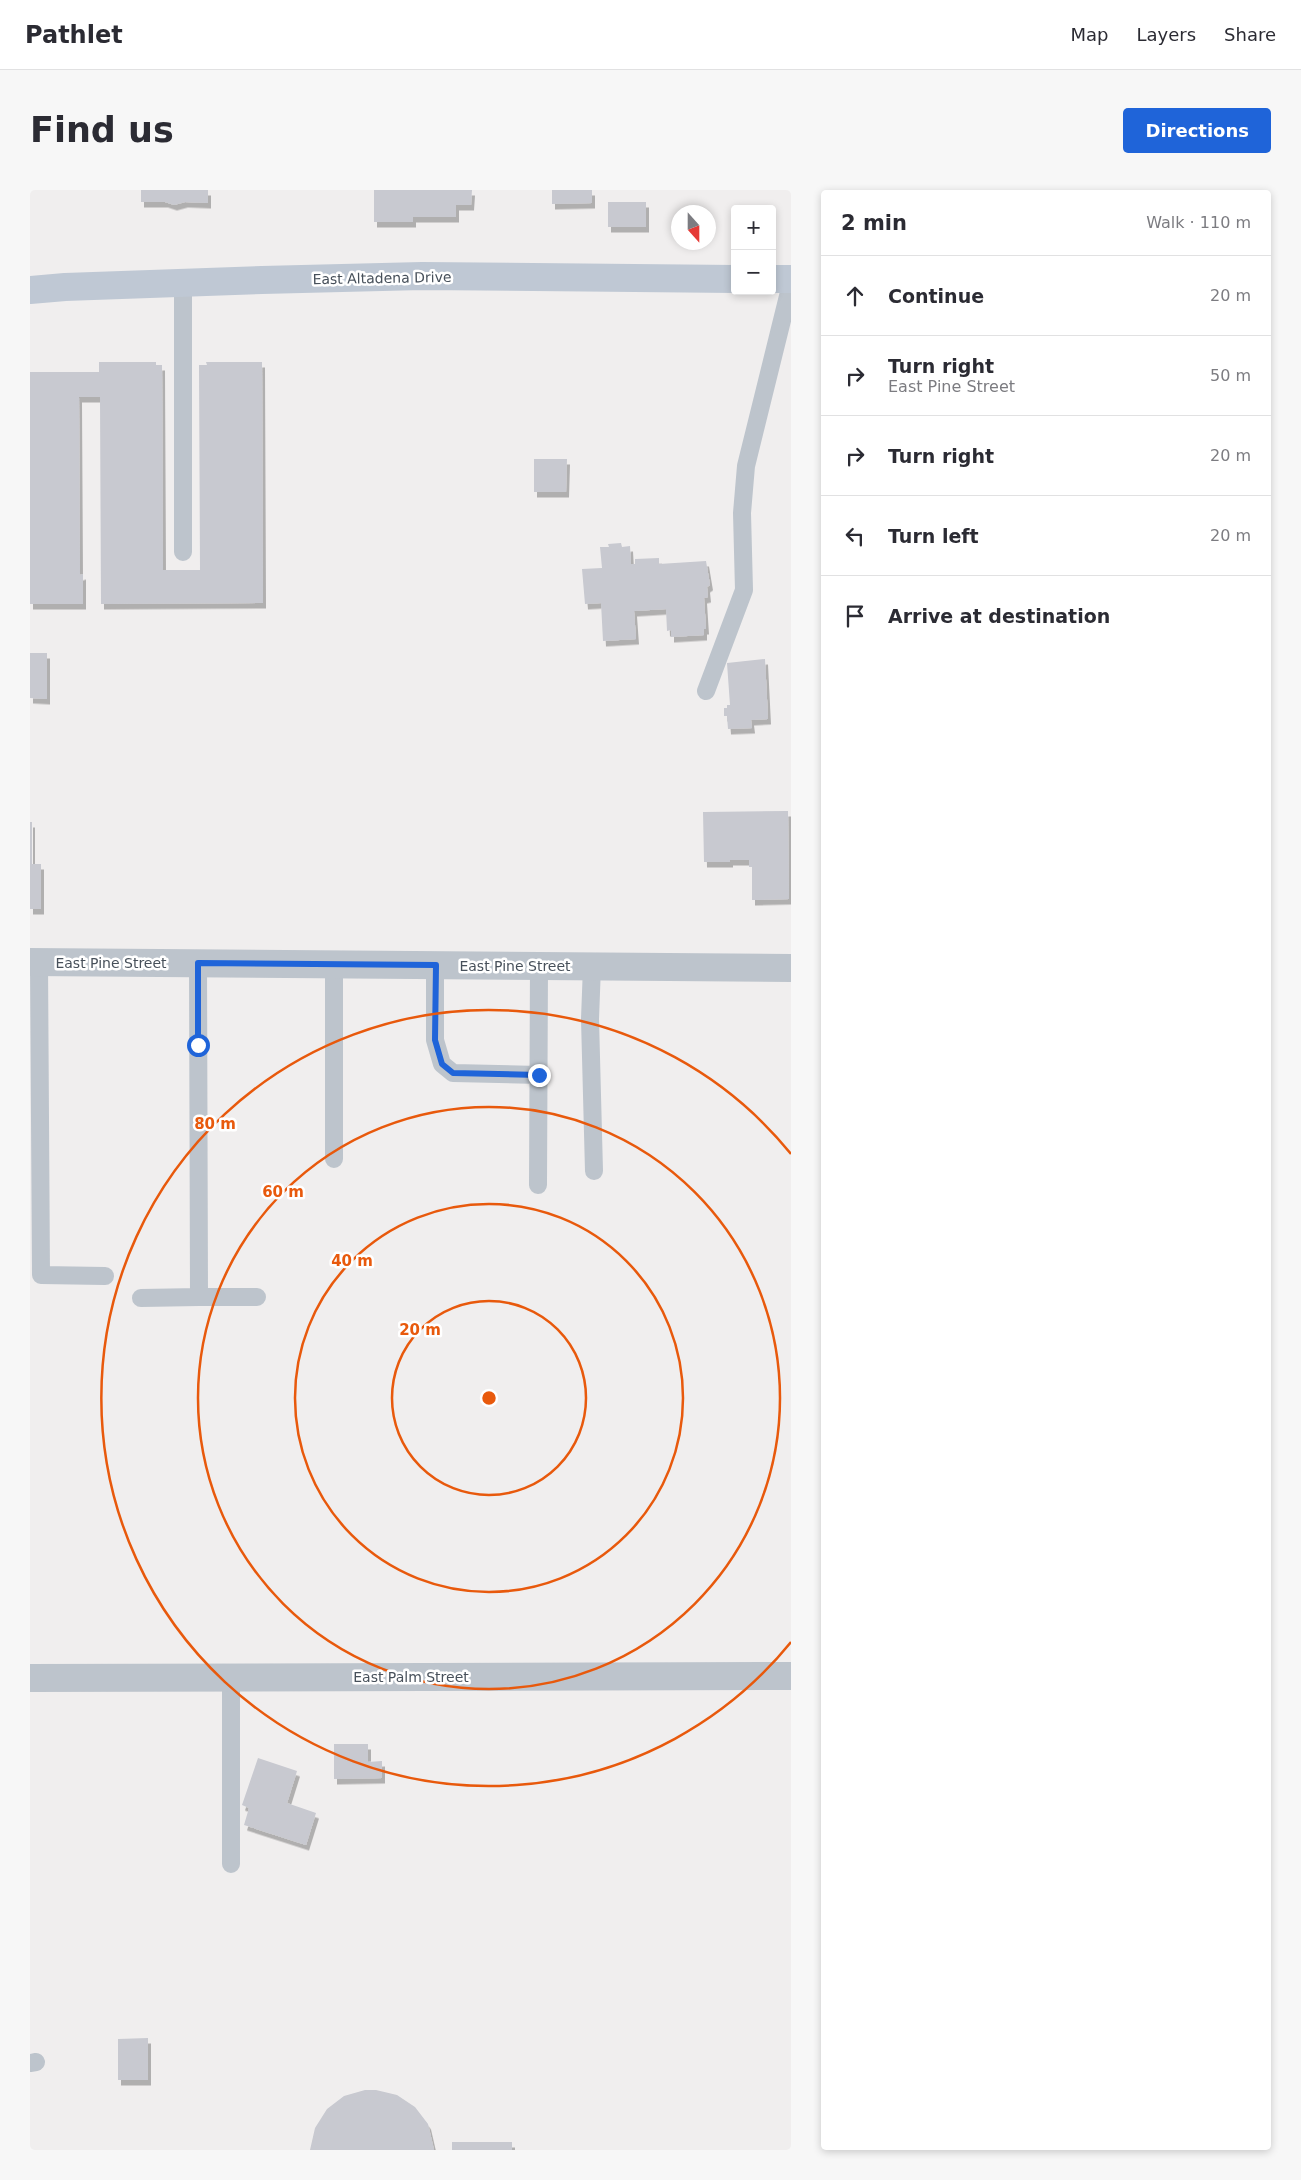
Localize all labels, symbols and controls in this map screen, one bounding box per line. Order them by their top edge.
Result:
text: Pathlet [25,21,123,49]
text: Map [1070,24,1108,45]
text: Layers [1136,24,1196,45]
text: Share [1224,24,1276,45]
button: Directions [1123,108,1271,153]
text: Find us [30,110,174,150]
north arrow [671,205,716,250]
map controls [731,205,776,295]
button: + [731,205,776,250]
text: 2 min [841,211,907,235]
text: Walk · 110 m [1146,213,1251,232]
button: − [731,250,776,295]
street label: East Altadena Drive [312,269,452,287]
icon: ahead [841,282,869,310]
text: Continue [888,285,984,307]
text: 20 m [1210,286,1251,305]
text: Turn right [888,355,994,377]
icon: right [841,362,869,390]
text: 50 m [1210,366,1251,385]
text: East Pine Street [888,377,1015,396]
icon: right [841,442,869,470]
text: Turn right [888,445,994,467]
text: 20 m [1210,446,1251,465]
icon: left [841,522,869,550]
text: Turn left [888,525,979,547]
text: 20 m [1210,526,1251,545]
icon: arrive [841,602,869,630]
text: Arrive at destination [888,605,1110,627]
street label: East Pine Street [55,955,167,971]
street label: East Pine Street [459,958,571,974]
route start [187,1034,210,1057]
route end [528,1064,551,1087]
text: 80 m [194,1115,236,1133]
text: 60 m [262,1183,304,1201]
text: 40 m [331,1252,373,1270]
text: 20 m [399,1321,441,1339]
centre of rings [480,1389,498,1407]
street label: East Palm Street [353,1669,469,1685]

